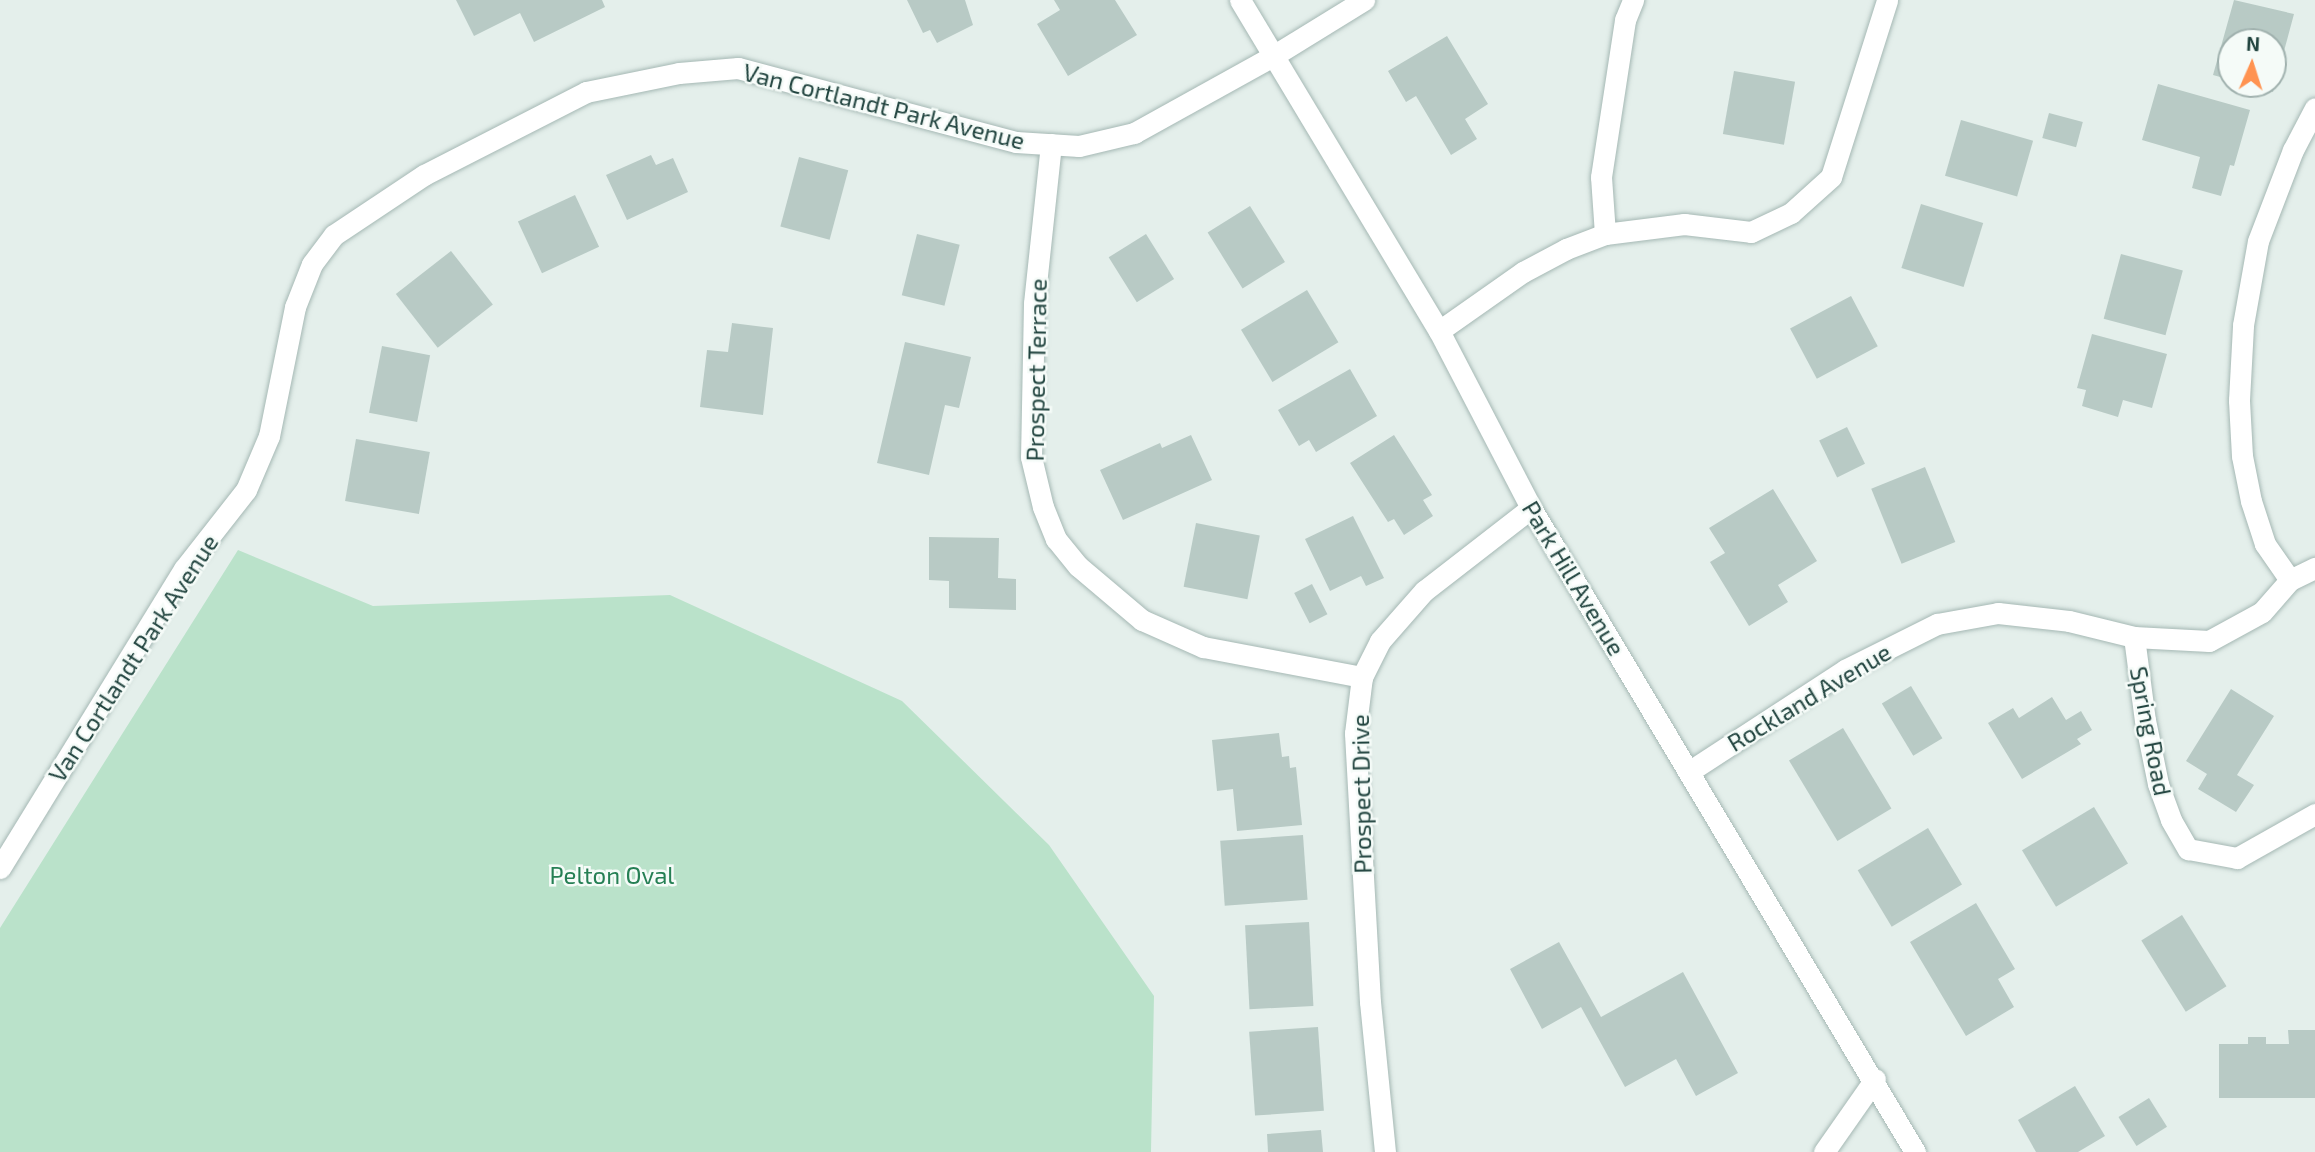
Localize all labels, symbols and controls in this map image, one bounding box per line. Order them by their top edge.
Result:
north arrow [2217,28,2287,98]
text: N [2246,32,2260,55]
street label: Van Cortlandt Park Avenue [740,57,1028,155]
street label: Prospect Terrace [1020,278,1052,462]
street label: Park Hill Avenue [1516,495,1632,661]
street label: Van Cortlandt Park Avenue [42,529,224,787]
street label: Rockland Avenue [1722,637,1896,757]
street label: Spring Road [2124,664,2178,798]
street label: Prospect Drive [1345,714,1377,874]
park label: Pelton Oval [550,861,674,889]

